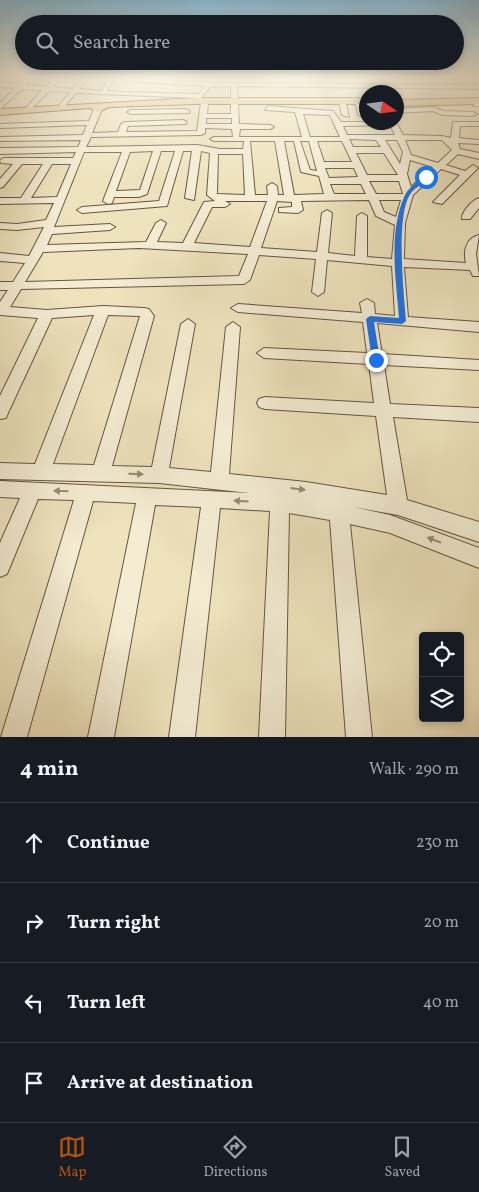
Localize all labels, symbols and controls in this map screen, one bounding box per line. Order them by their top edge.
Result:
search box [15,15,464,70]
icon: search [33,29,61,57]
text: Search here [73,30,170,56]
north arrow [359,85,404,130]
route start [415,166,438,189]
route end [365,349,388,372]
one-way arrow [128,470,144,478]
one-way arrow [290,485,306,493]
one-way arrow [53,487,69,495]
one-way arrow [233,496,249,504]
one-way arrow [426,536,441,543]
map controls [419,632,464,722]
button: locate [419,632,464,677]
button: layers [419,677,464,722]
text: 4 min [20,755,79,784]
text: Walk · 290 m [369,759,459,781]
icon: ahead [20,829,48,857]
text: Continue [67,830,150,856]
text: 230 m [416,832,459,854]
icon: right [20,909,48,937]
text: Turn right [67,910,160,936]
text: 20 m [424,912,459,934]
icon: left [20,989,48,1017]
text: Turn left [67,990,146,1016]
text: 40 m [423,992,459,1014]
icon: arrive [20,1069,48,1097]
text: Arrive at destination [67,1070,253,1096]
tab: Map [58,1133,86,1182]
tab: Directions [203,1133,268,1182]
tab: Saved [384,1133,421,1182]

